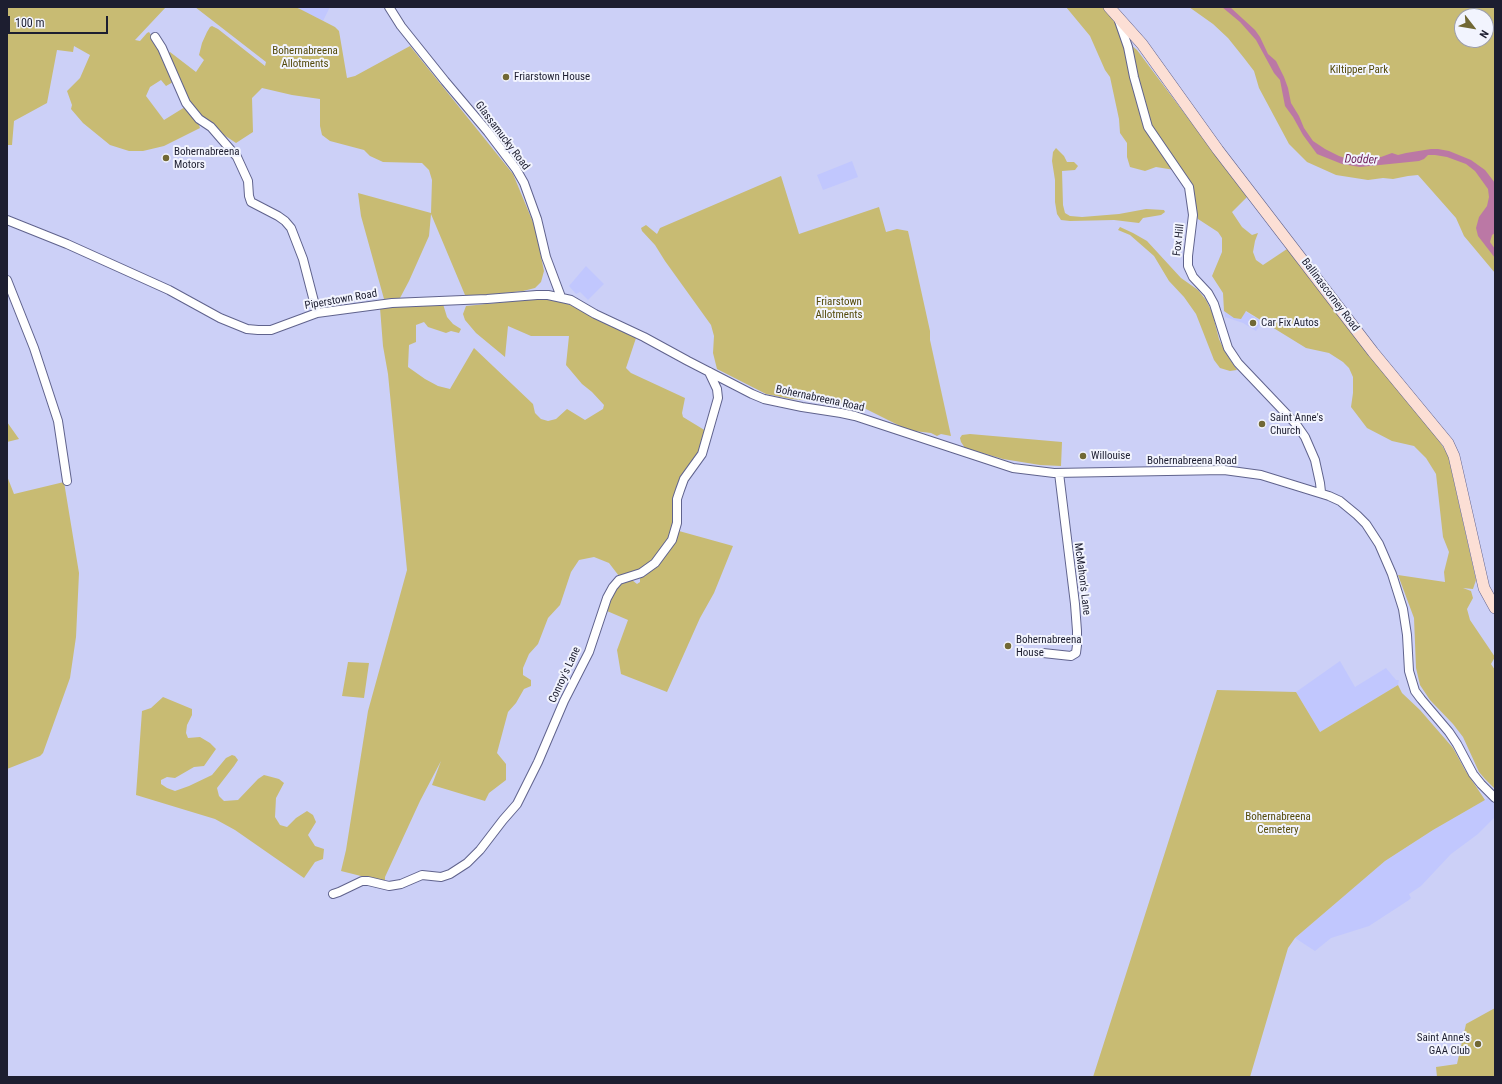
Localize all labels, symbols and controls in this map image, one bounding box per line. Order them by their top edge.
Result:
scale bar [10,8,110,34]
north arrow [1454,8,1494,48]
text: 100 m [15,16,45,30]
text: N [1477,28,1491,40]
park label: Bohernabreena Allotments [272,44,338,70]
park label: Kiltipper Park [1330,63,1388,77]
place label: Friarstown House [514,70,590,84]
marker: Friarstown House [501,72,511,82]
street label: Glassamucky Road [472,99,532,173]
place label: Bohernabreena Motors [174,145,240,171]
water label: Dodder [1344,152,1378,168]
marker: Bohernabreena Motors [161,153,171,163]
street label: Fox Hill [1171,223,1187,257]
street label: Ballinascorney Road [1298,256,1362,334]
street label: Piperstown Road [304,287,378,313]
park label: Friarstown Allotments [815,295,863,321]
place label: Car Fix Autos [1261,316,1319,330]
marker: Car Fix Autos [1248,318,1258,328]
street label: Bohernabreena Road [775,383,865,415]
place label: Saint Anne's Church [1270,411,1323,437]
marker: Saint Anne's Church [1257,419,1267,429]
place label: Willouise [1091,449,1130,463]
marker: Willouise [1078,451,1088,461]
street label: Bohernabreena Road [1147,454,1237,468]
street label: McMahon's Lane [1071,542,1093,616]
place label: Bohernabreena House [1016,633,1082,659]
marker: Bohernabreena House [1003,641,1013,651]
street label: Conroy's Lane [546,645,584,705]
park label: Bohernabreena Cemetery [1245,810,1311,836]
place label: Saint Anne's GAA Club [1417,1031,1470,1057]
marker: Saint Anne's GAA Club [1473,1039,1483,1049]

